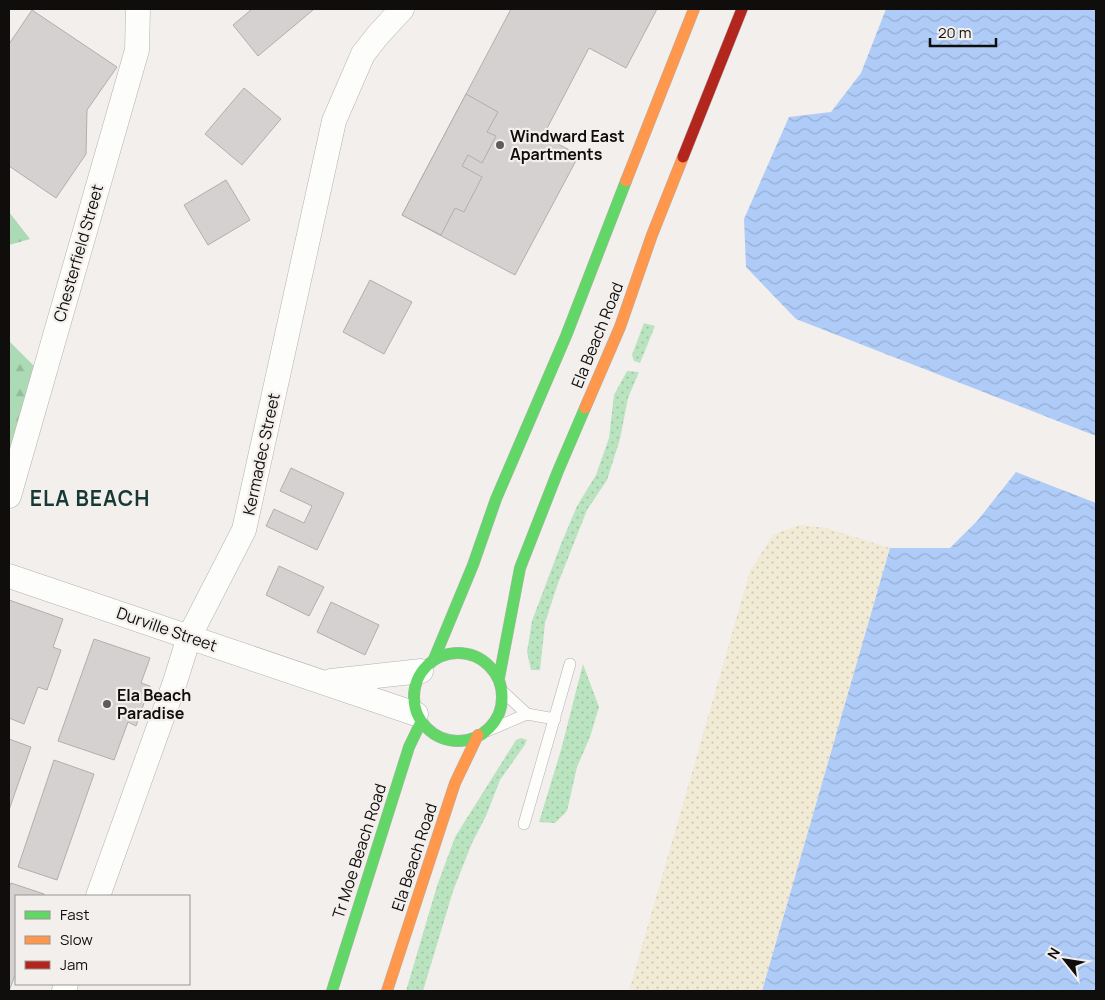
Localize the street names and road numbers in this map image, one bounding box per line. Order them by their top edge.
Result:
street label: Chesterfield Street [48,182,108,324]
street label: Ela Beach Road [566,279,628,391]
street label: Kermadec Street [237,391,285,517]
street label: Durville Street [114,602,220,656]
street label: Tr Moe Beach Road [327,781,391,921]
street label: Ela Beach Road [386,800,442,914]

